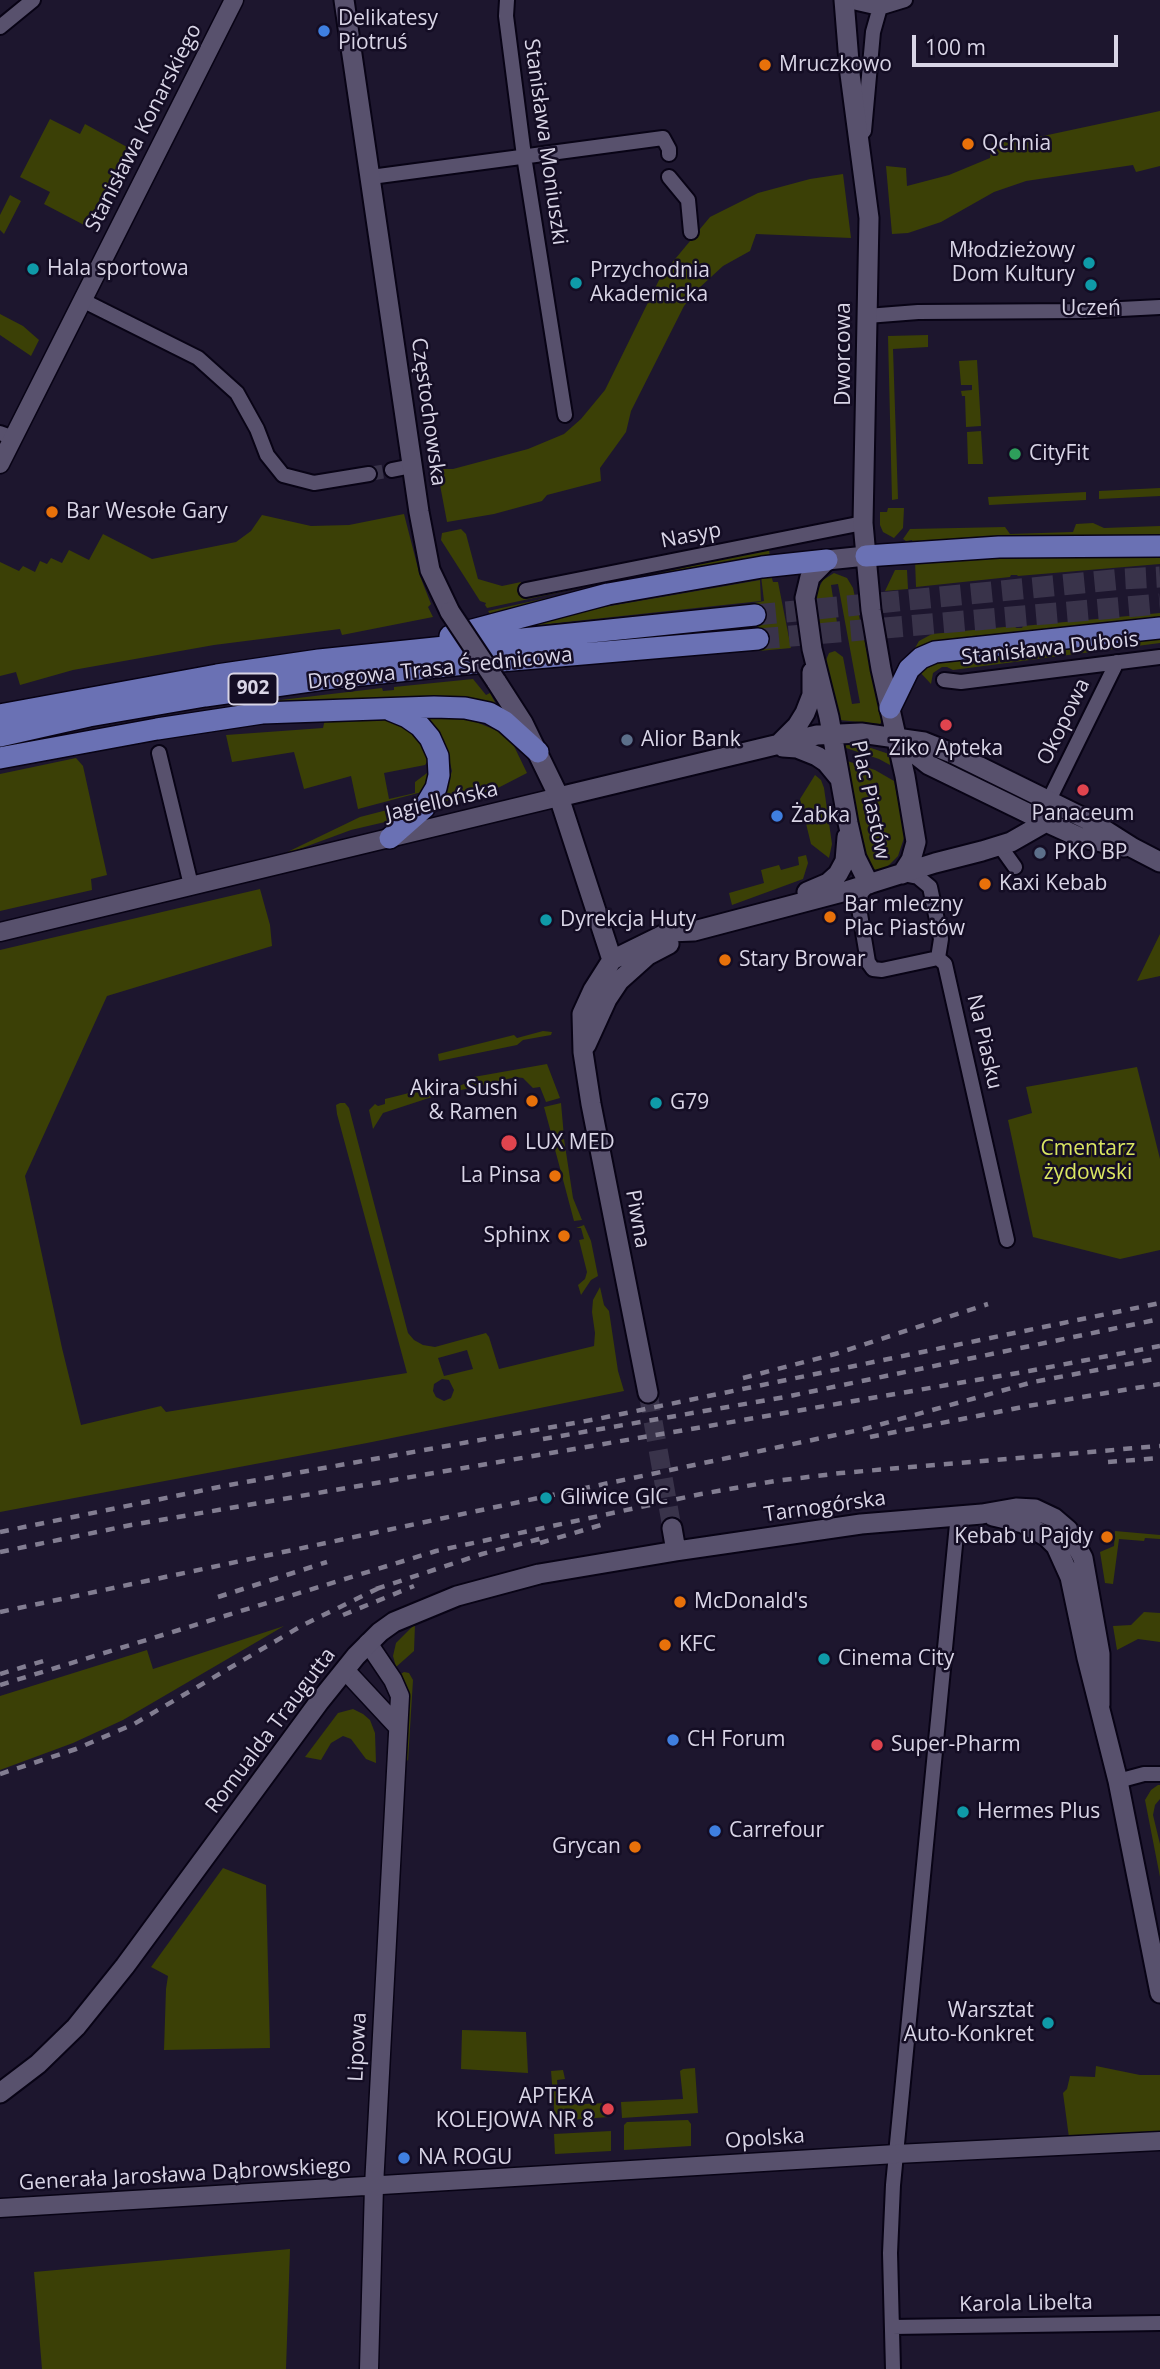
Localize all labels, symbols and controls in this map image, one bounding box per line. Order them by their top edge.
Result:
place label: Delikatesy Piotruś [338,6,438,56]
street label: Stanisława Konarskiego [81,20,207,236]
scale bar [915,21,1122,65]
marker: Delikatesy Piotruś [316,23,332,39]
text: 100 m [925,33,986,61]
street label: Stanisława Moniuszki [518,37,572,247]
place label: Mruczkowo [779,52,892,78]
marker: Mruczkowo [757,57,773,73]
place label: Qchnia [982,131,1051,157]
marker: Qchnia [960,136,976,152]
place label: Młodzieżowy Dom Kultury [949,238,1075,288]
marker: Młodzieżowy Dom Kultury [1081,255,1097,271]
place label: Hala sportowa [47,256,189,282]
place label: Przychodnia Akademicka [590,258,710,308]
marker: Hala sportowa [25,261,41,277]
marker: Przychodnia Akademicka [568,275,584,291]
marker: Uczeń [1083,277,1099,293]
place label: Uczeń [1061,296,1121,322]
street label: Dworcowa [831,302,857,406]
street label: Częstochowska [405,336,451,488]
place label: CityFit [1029,441,1089,467]
marker: CityFit [1007,446,1023,462]
place label: Bar Wesołe Gary [66,499,228,525]
marker: Bar Wesołe Gary [44,504,60,520]
street label: Nasyp [659,518,723,554]
street label: Stanisława Dubois [960,627,1140,671]
street label: Drogowa Trasa Średnicowa [306,643,574,695]
road number: 902 [229,674,278,704]
street label: Okopowa [1032,674,1096,770]
marker: Ziko Apteka [938,717,954,733]
place label: Alior Bank [641,727,741,753]
marker: Alior Bank [619,732,635,748]
place label: Ziko Apteka [889,736,1003,762]
street label: Plac Piastów [845,738,895,862]
street label: Jagiellońska [383,777,501,827]
marker: Panaceum [1075,782,1091,798]
place label: Panaceum [1031,801,1135,827]
place label: Żabka [791,803,850,829]
marker: Żabka [769,808,785,824]
place label: PKO BP [1054,840,1127,866]
marker: PKO BP [1032,845,1048,861]
place label: Kaxi Kebab [999,871,1107,897]
marker: Kaxi Kebab [977,876,993,892]
place label: Bar mleczny Plac Piastów [844,892,965,942]
place label: Dyrekcja Huty [560,907,696,933]
marker: Bar mleczny Plac Piastów [822,909,838,925]
marker: Dyrekcja Huty [538,912,554,928]
place label: Stary Browar [739,947,866,973]
marker: Stary Browar [717,952,733,968]
street label: Na Piasku [961,992,1007,1092]
place label: Akira Sushi & Ramen [410,1076,518,1126]
place label: G79 [670,1090,709,1116]
marker: Akira Sushi & Ramen [524,1093,540,1109]
marker: G79 [648,1095,664,1111]
place label: LUX MED [525,1130,615,1156]
marker: LUX MED [499,1133,519,1153]
park label: Cmentarz żydowski [1041,1136,1135,1186]
place label: La Pinsa [460,1163,541,1189]
marker: La Pinsa [547,1168,563,1184]
street label: Piwna [619,1188,655,1250]
place label: Sphinx [484,1223,550,1249]
marker: Sphinx [556,1228,572,1244]
place label: Gliwice GlC [560,1485,669,1511]
street label: Tarnogórska [763,1486,887,1528]
marker: Gliwice GlC [538,1490,554,1506]
place label: Kebab u Pajdy [954,1524,1093,1550]
marker: Kebab u Pajdy [1099,1529,1115,1545]
place label: McDonald's [694,1589,808,1615]
marker: McDonald's [672,1594,688,1610]
place label: KFC [679,1632,716,1658]
marker: KFC [657,1637,673,1653]
street label: Romualda Traugutta [201,1643,341,1819]
place label: Cinema City [838,1646,954,1672]
marker: Cinema City [816,1651,832,1667]
place label: CH Forum [687,1727,786,1753]
marker: CH Forum [665,1732,681,1748]
place label: Super-Pharm [891,1732,1021,1758]
marker: Super-Pharm [869,1737,885,1753]
place label: Hermes Plus [977,1799,1100,1825]
marker: Hermes Plus [955,1804,971,1820]
place label: Carrefour [729,1818,824,1844]
marker: Carrefour [707,1823,723,1839]
place label: Grycan [552,1834,621,1860]
marker: Grycan [627,1839,643,1855]
place label: Warsztat Auto-Konkret [904,1998,1034,2048]
street label: Lipowa [344,2012,372,2082]
marker: Warsztat Auto-Konkret [1040,2015,1056,2031]
place label: APTEKA KOLEJOWA NR 8 [436,2084,594,2134]
marker: APTEKA KOLEJOWA NR 8 [600,2101,616,2117]
street label: Opolska [724,2124,806,2154]
place label: NA ROGU [418,2145,512,2171]
marker: NA ROGU [396,2150,412,2166]
street label: Generała Jarosława Dąbrowskiego [18,2154,352,2196]
street label: Karola Libelta [959,2290,1093,2318]

